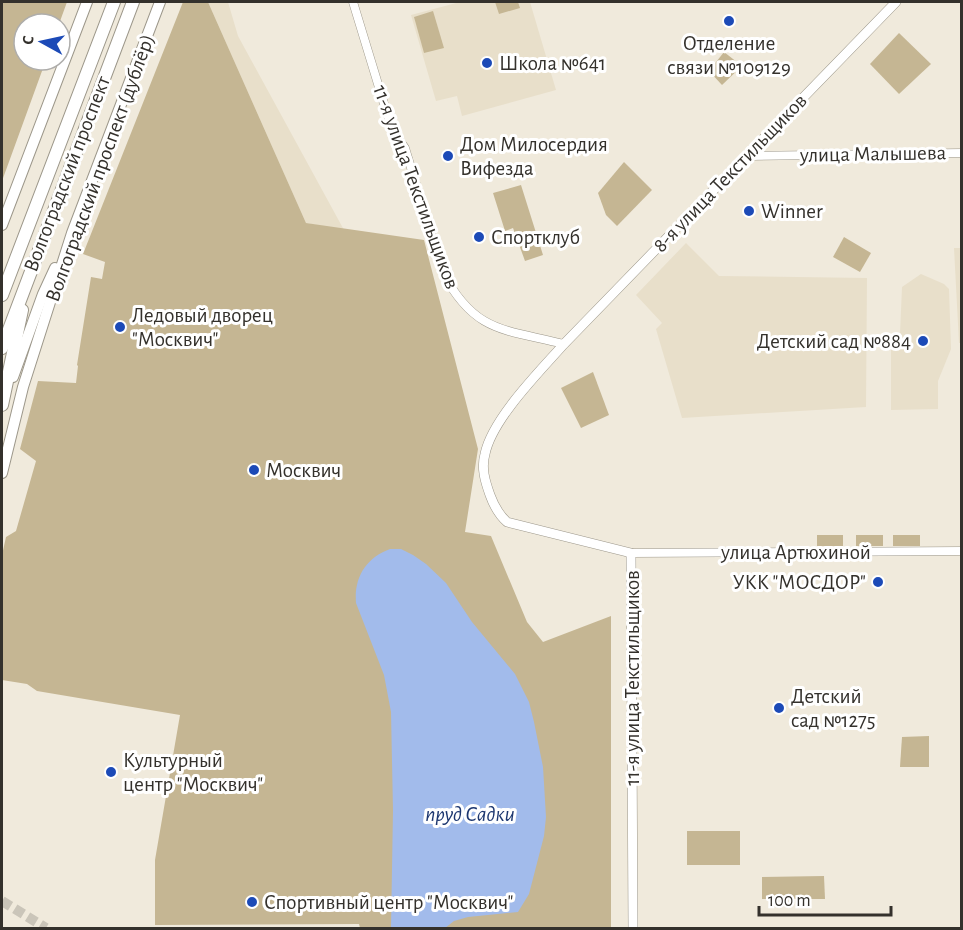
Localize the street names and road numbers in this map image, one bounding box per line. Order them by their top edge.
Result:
street label: Волгоградский проспект (дублёр) [40,31,160,305]
street label: Волгоградский проспект [18,73,116,275]
street label: 11-я улица Текстильщиков [369,82,463,292]
street label: 8-я улица Текстильщиков [649,90,811,256]
street label: улица Малышева [799,142,947,166]
street label: улица Артюхиной [720,542,871,563]
street label: 11-я улица Текстильщиков [622,570,643,786]

